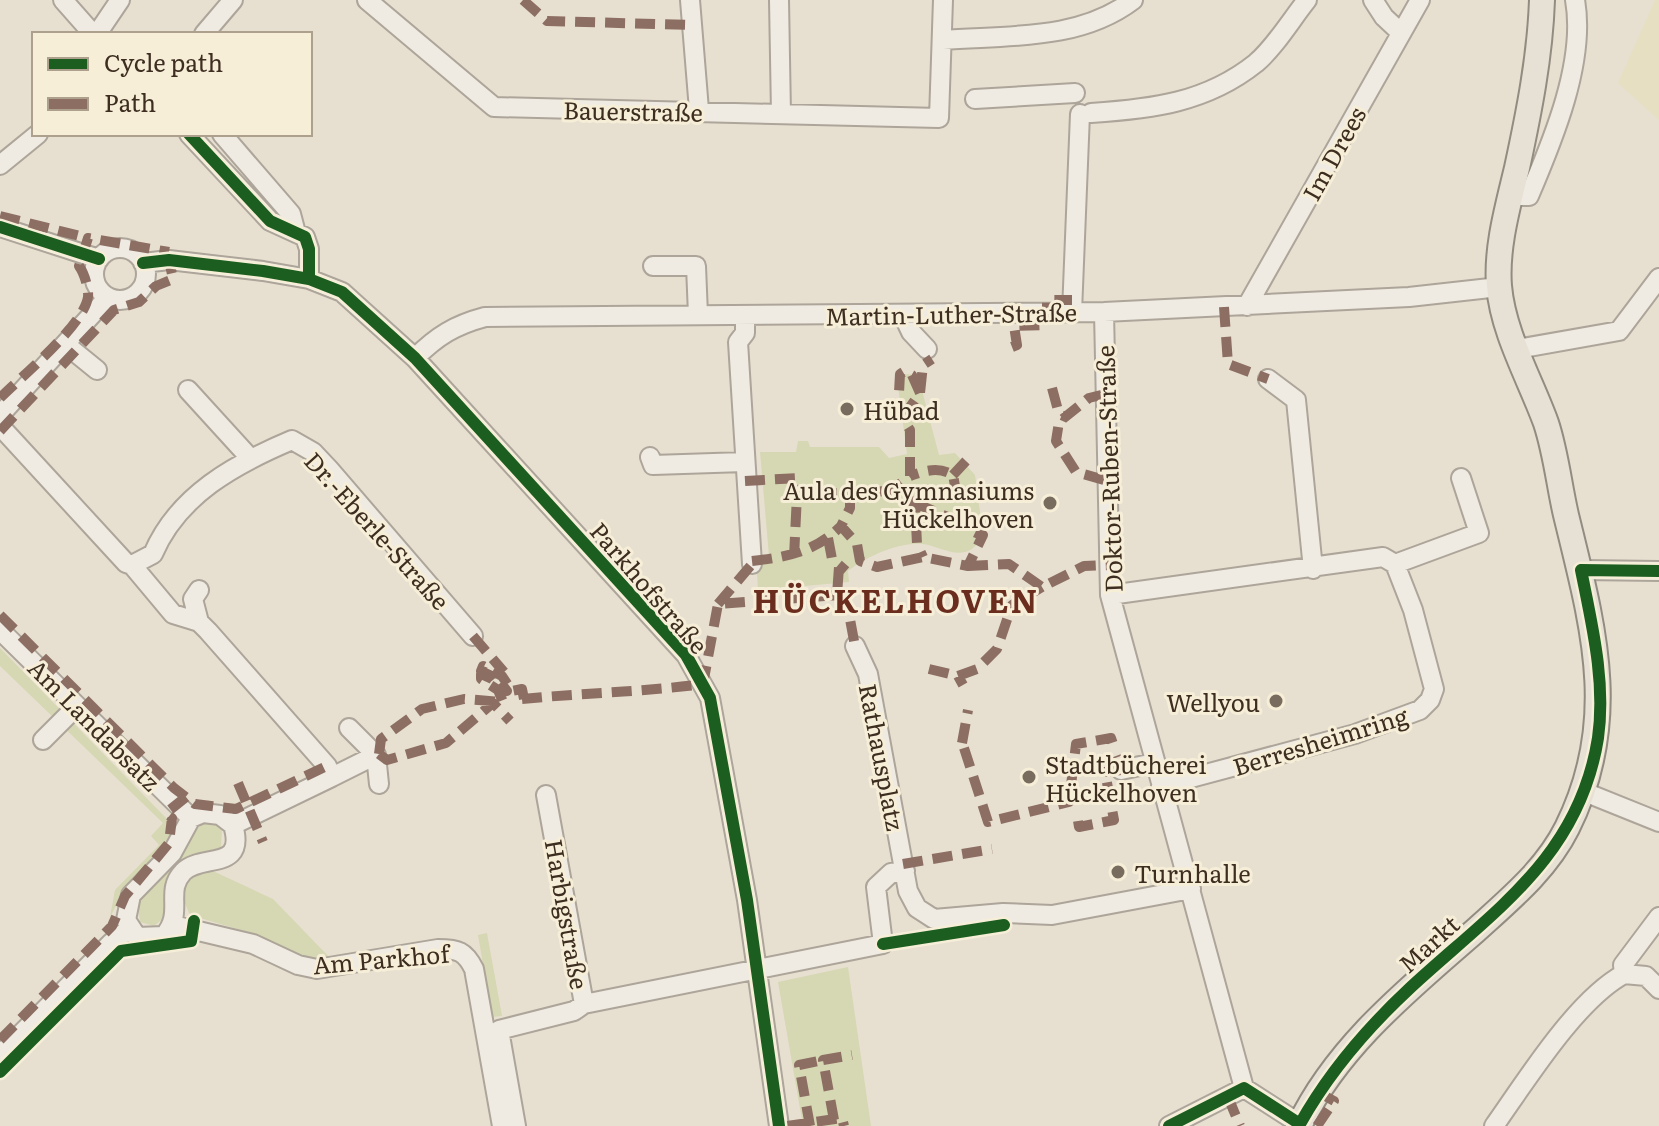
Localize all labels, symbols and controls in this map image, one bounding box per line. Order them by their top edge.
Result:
legend [32,32,312,136]
text: Cycle path [104,44,223,79]
text: Path [104,84,156,119]
street label: Bauerstraße [563,91,703,129]
street label: Im Drees [1293,99,1373,206]
street label: Martin-Luther-Straße [825,293,1077,333]
street label: Doktor-Ruben-Straße [1086,345,1130,593]
place label: Hübad [863,392,940,427]
marker: Hübad [838,400,856,418]
street label: Dr.-Eberle-Straße [297,443,459,617]
place label: Aula des Gymnasiums Hückelhoven [783,472,1034,535]
marker: Aula des Gymnasiums Hückelhoven [1041,494,1059,512]
street label: Parkhofstraße [583,514,717,660]
district label: HÜCKELHOVEN [753,575,1039,623]
street label: Am Landabsatz [21,650,169,798]
street label: Rathausplatz [852,680,914,834]
place label: Wellyou [1166,684,1260,719]
marker: Wellyou [1267,692,1285,710]
street label: Berresheimring [1228,697,1412,783]
place label: Stadtbücherei Hückelhoven [1045,746,1207,809]
marker: Stadtbücherei Hückelhoven [1020,768,1038,786]
street label: Harbigstraße [538,836,598,992]
place label: Turnhalle [1134,855,1251,890]
marker: Turnhalle [1109,863,1127,881]
street label: Markt [1390,906,1466,980]
street label: Am Parkhof [311,934,452,981]

